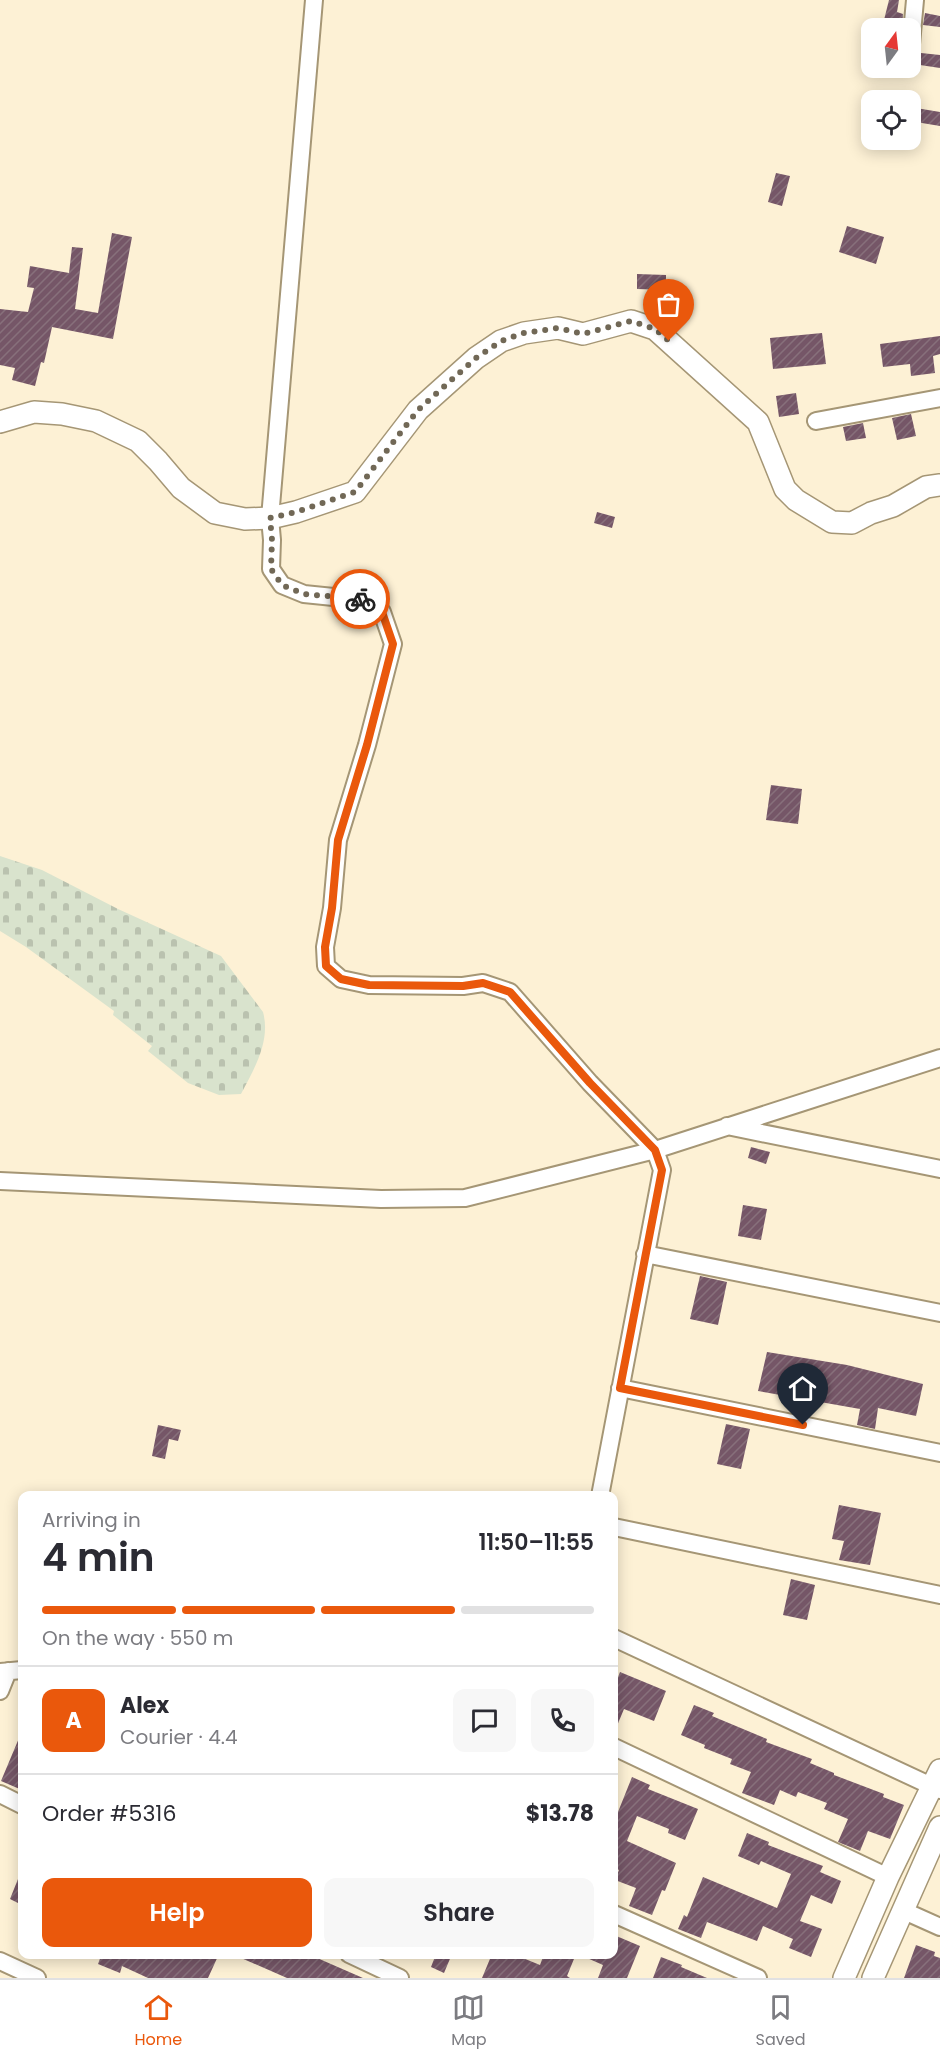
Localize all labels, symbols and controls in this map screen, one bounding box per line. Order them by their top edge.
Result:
north arrow [861,18,921,78]
map controls [861,18,921,150]
button: locate [861,90,921,150]
pin [643,279,694,341]
icon: bag [652,288,685,321]
courier [330,569,390,629]
icon: bike [344,583,377,616]
pin [777,1363,828,1425]
icon: home [786,1372,819,1405]
text: Arriving in [42,1506,141,1534]
text: 11:50–11:55 [478,1527,594,1558]
text: 4 min [42,1530,155,1585]
text: On the way · 550 m [42,1624,233,1652]
button: chat [453,1689,516,1752]
button: phone [531,1689,594,1752]
text: Alex [120,1690,169,1721]
text: A [65,1705,82,1736]
text: Courier · 4.4 [120,1723,238,1751]
text: Order #5316 [42,1798,176,1829]
text: $13.78 [526,1798,594,1829]
button: Help [42,1878,312,1947]
button: Share [324,1878,594,1947]
tab: Home [134,1991,182,2052]
tab: Map [451,1991,487,2052]
tab: Saved [756,1991,805,2052]

